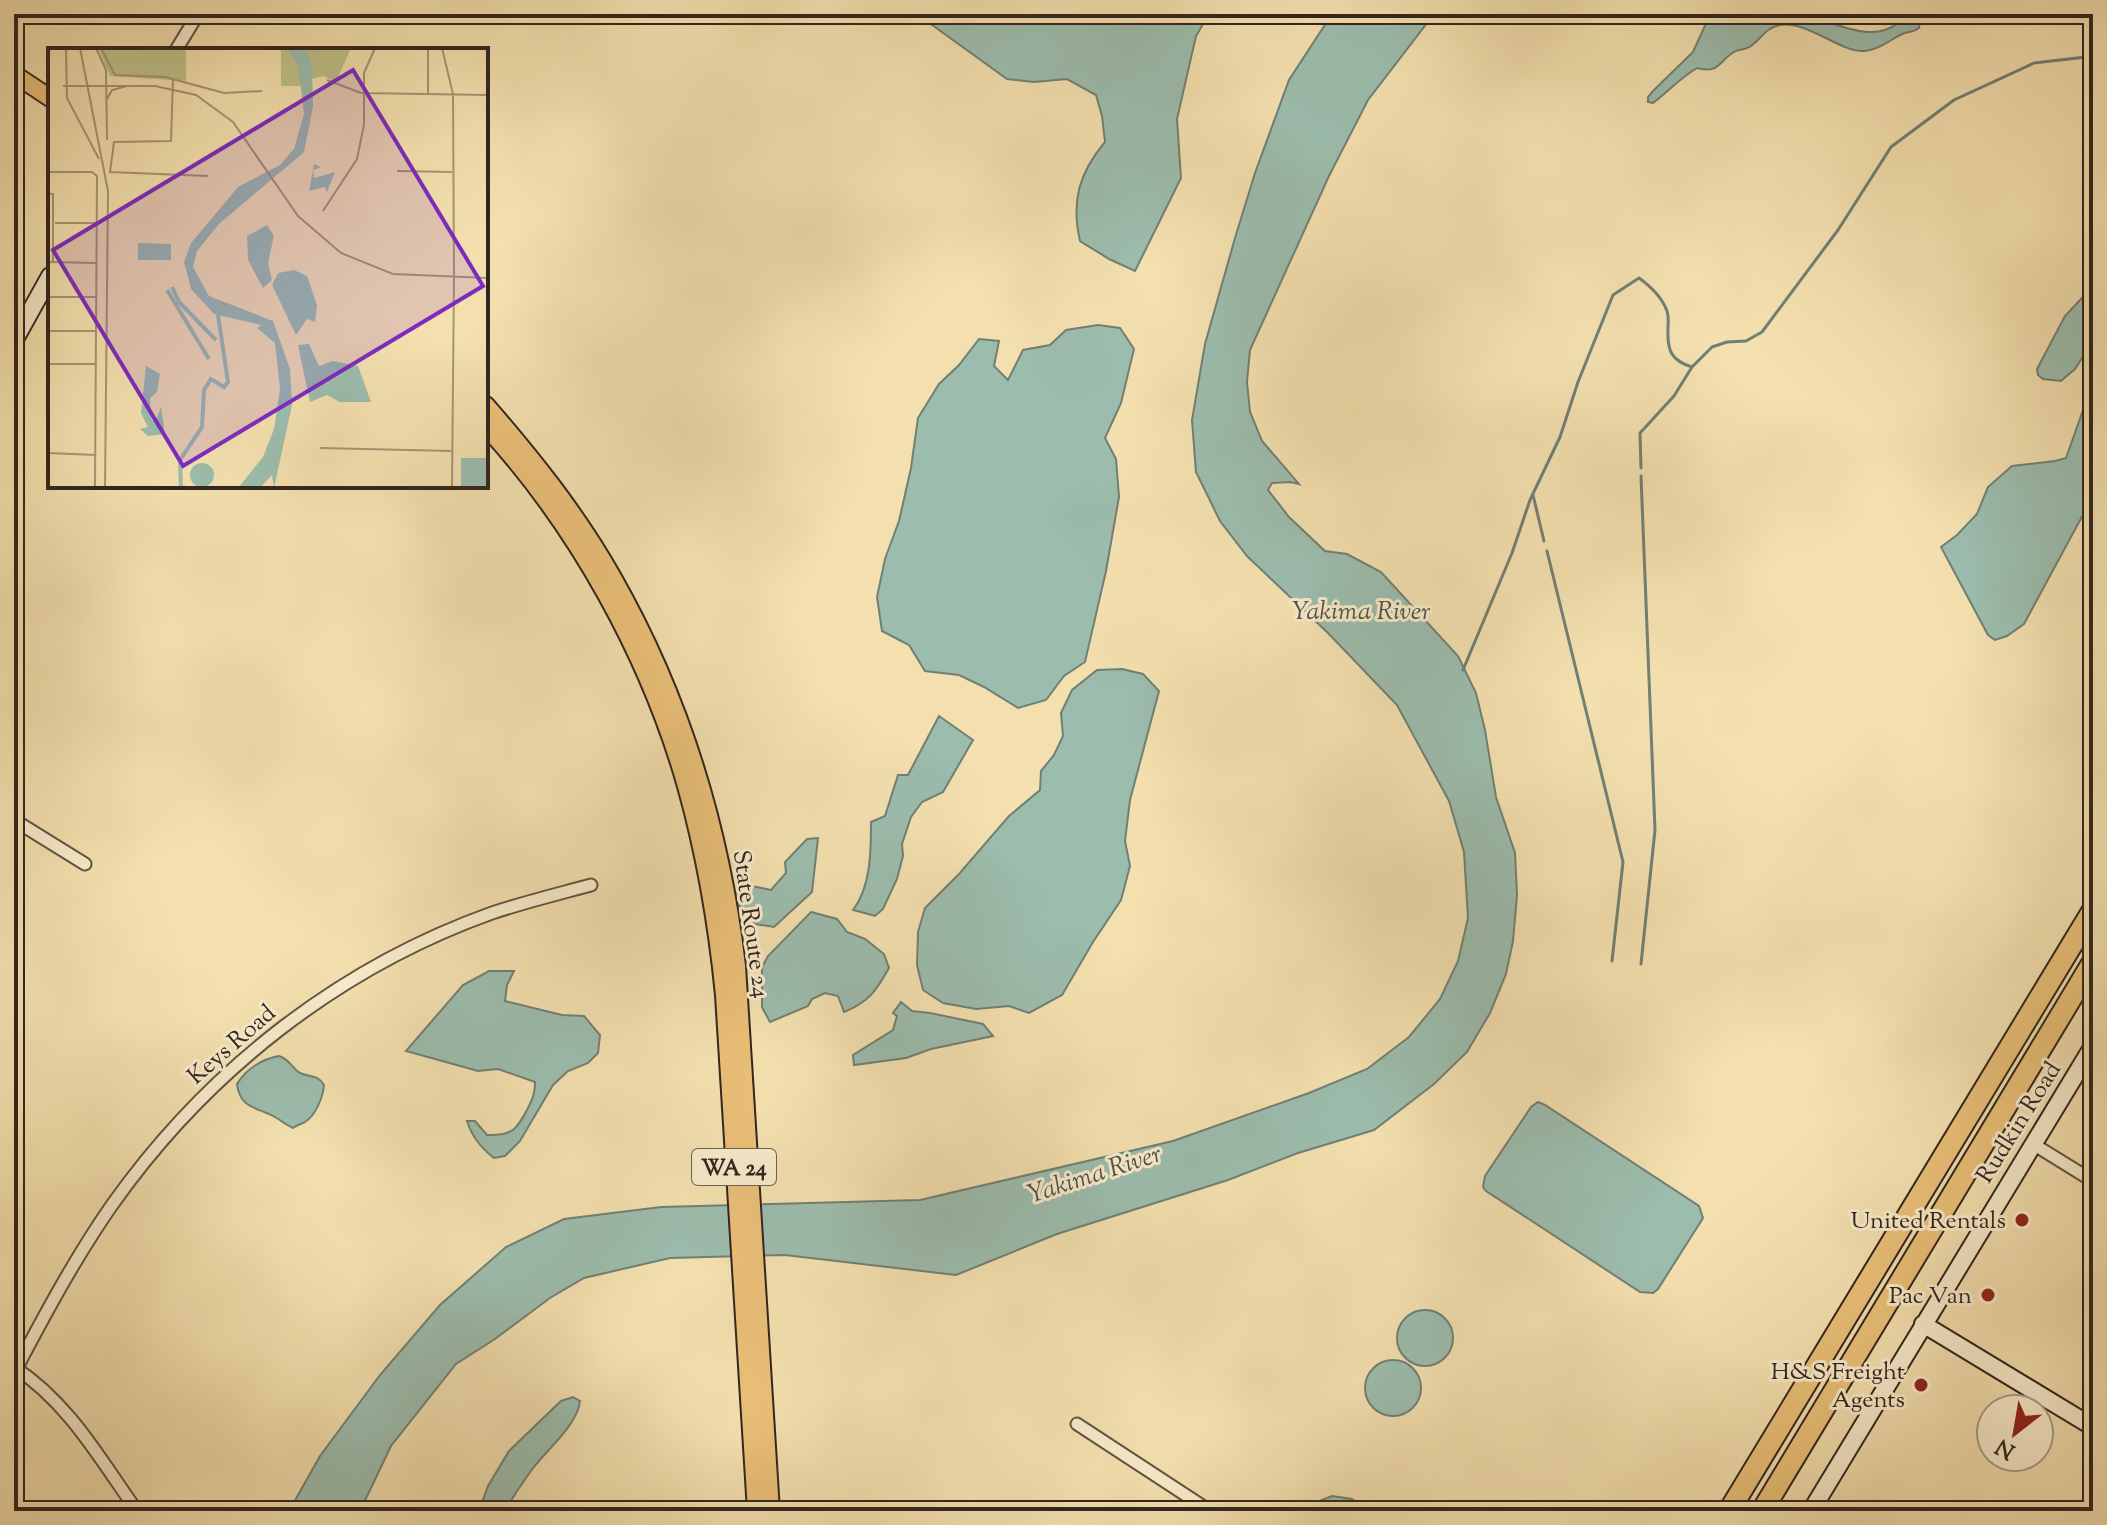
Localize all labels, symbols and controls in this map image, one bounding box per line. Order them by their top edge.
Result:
inset map [48,48,488,488]
water label: Yakima River [1292,594,1430,631]
street label: State Route 24 [723,848,777,1001]
street label: Keys Road [181,997,284,1094]
street label: Rudkin Road [1969,1055,2071,1190]
water label: Yakima River [1023,1136,1167,1214]
road number: WA 24 [692,1149,776,1185]
place label: United Rentals [1850,1205,2006,1239]
marker: United Rentals [2013,1211,2031,1229]
place label: Pac Van [1889,1280,1972,1314]
marker: Pac Van [1979,1286,1997,1304]
place label: H&S Freight Agents [1771,1356,1905,1418]
marker: H&S Freight Agents [1912,1376,1930,1394]
north arrow [1975,1393,2055,1473]
text: N [1990,1429,2022,1466]

